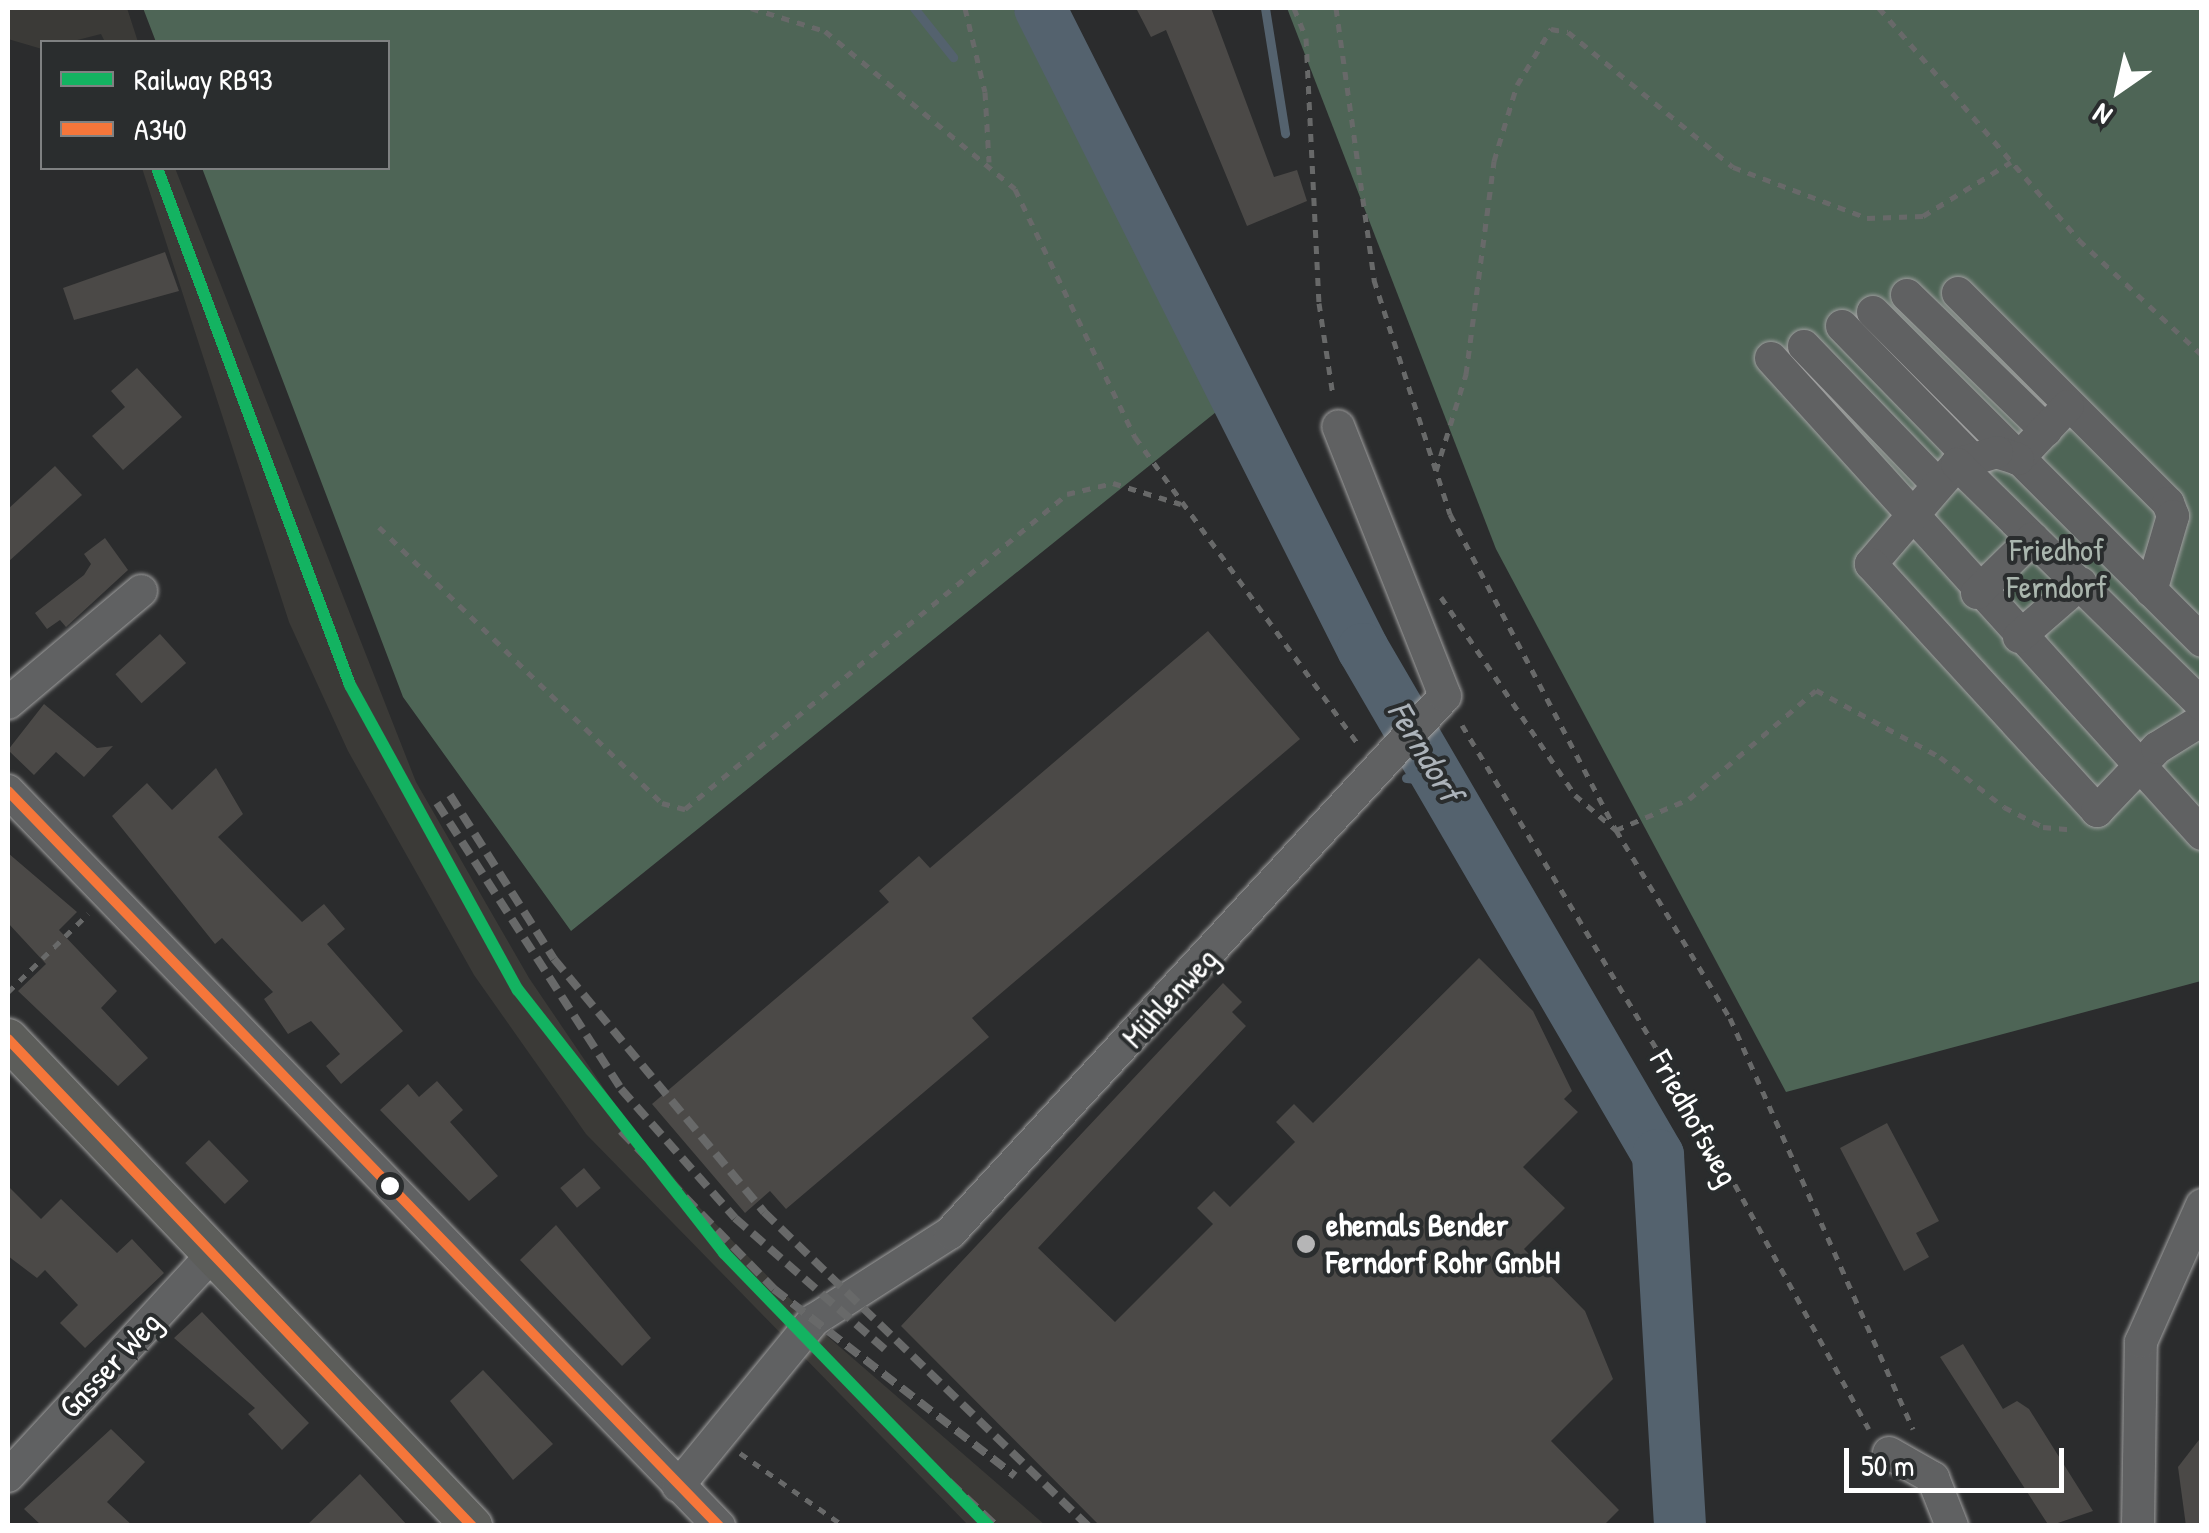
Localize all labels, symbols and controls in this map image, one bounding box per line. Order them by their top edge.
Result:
legend [40,40,390,170]
north arrow [2069,40,2169,140]
text: Railway RB93 [134,59,273,99]
text: N [2085,95,2119,135]
text: A340 [134,109,187,149]
park label: Friedhof Ferndorf [2007,532,2107,607]
water label: Ferndorf [1379,693,1471,809]
street label: Mühlenweg [1114,940,1226,1056]
street label: Friedhofsweg [1641,1044,1747,1192]
unlabelled marker [380,1176,400,1196]
place label: ehemals Bender Ferndorf Rohr GmbH [1326,1207,1560,1282]
marker: ehemals Bender Ferndorf Rohr GmbH [1295,1233,1317,1255]
street label: Gasser Weg [51,1304,169,1426]
scale bar [1849,1428,2069,1490]
text: 50 m [1861,1445,1914,1485]

